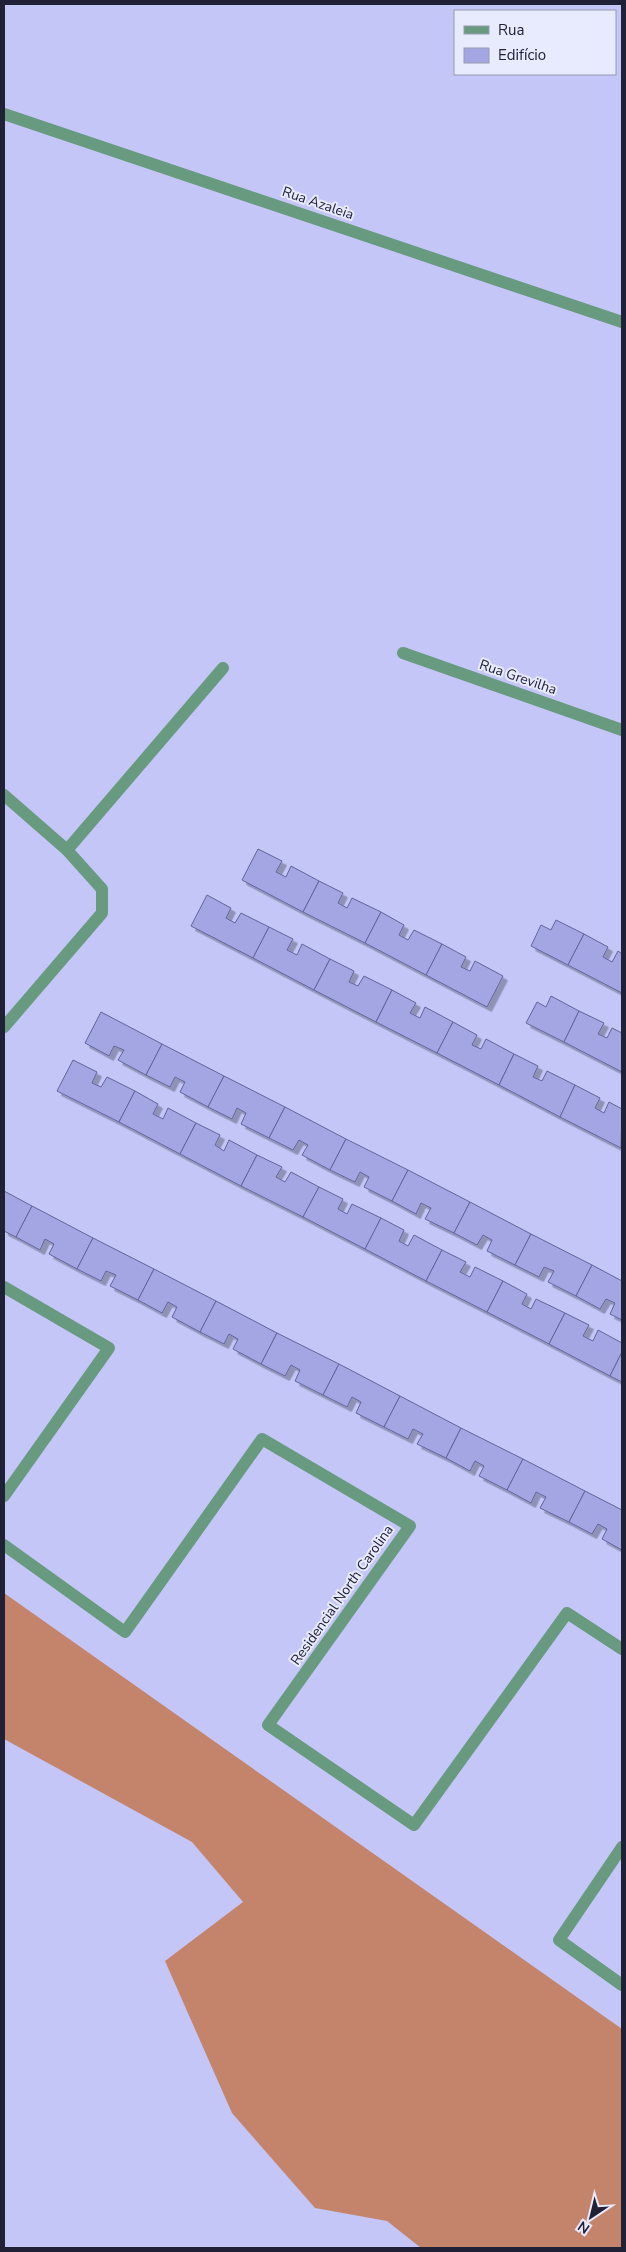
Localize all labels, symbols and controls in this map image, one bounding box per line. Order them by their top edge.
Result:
legend [454,10,616,75]
text: Rua [498,20,524,40]
text: Edifício [498,45,546,65]
street label: Rua Azaleia [280,182,356,224]
street label: Rua Grevilha [477,655,559,699]
street label: Residencial North Carolina [286,1521,398,1669]
north arrow [566,2192,616,2242]
text: N [574,2216,594,2238]

